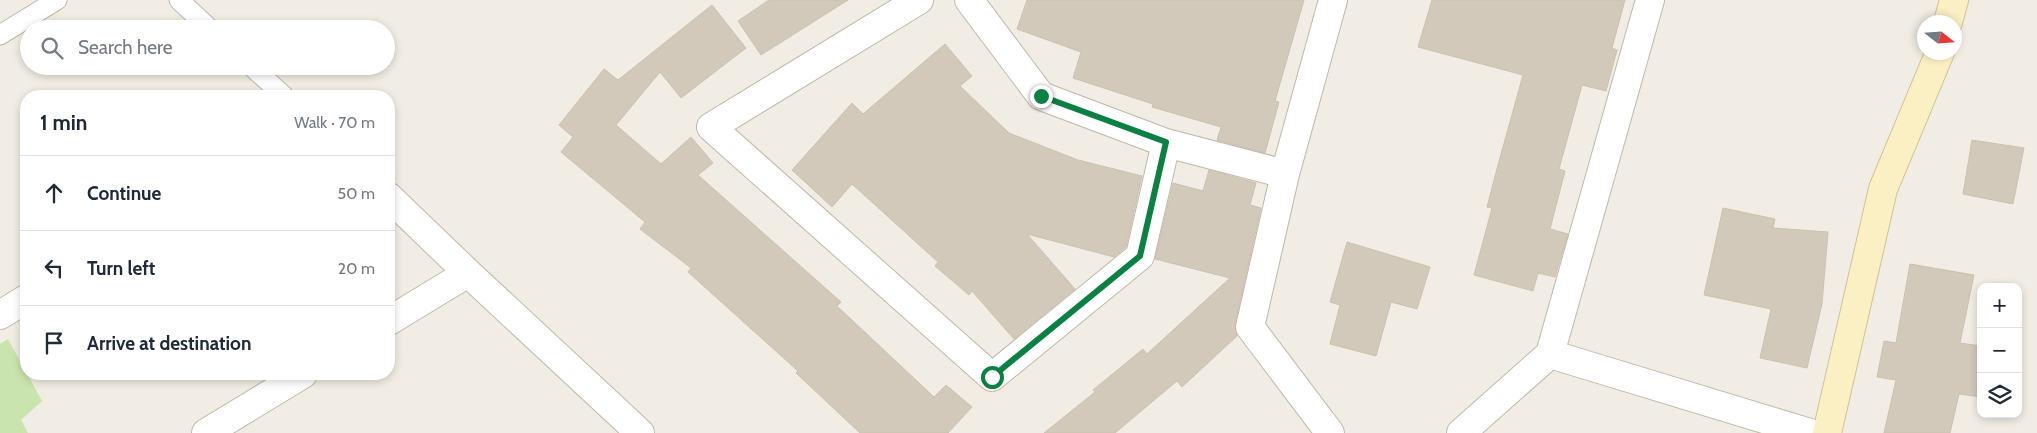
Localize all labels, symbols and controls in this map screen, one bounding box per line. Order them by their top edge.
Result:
north arrow [1917,15,1962,60]
search box [20,20,395,75]
icon: search [38,34,66,62]
text: Search here [78,36,172,59]
route end [1030,85,1053,108]
text: 1 min [40,110,87,135]
text: Walk · 70 m [294,113,375,132]
icon: ahead [40,179,68,207]
text: Continue [87,182,161,205]
text: 50 m [338,184,375,203]
icon: left [40,254,68,282]
text: Turn left [87,257,155,280]
text: 20 m [338,259,375,278]
map controls [1977,283,2022,418]
button: + [1977,283,2022,328]
button: − [1977,328,2022,373]
icon: arrive [40,329,68,357]
text: Arrive at destination [87,332,251,355]
route start [981,366,1004,389]
button: layers [1977,373,2022,418]

